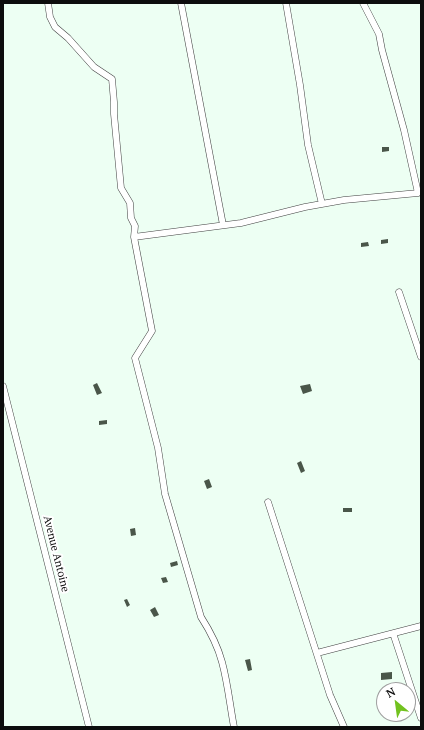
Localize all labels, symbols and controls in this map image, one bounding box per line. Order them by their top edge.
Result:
street label: Avenue Antoine [40,514,72,594]
north arrow [376,682,416,722]
text: N [384,684,398,701]

